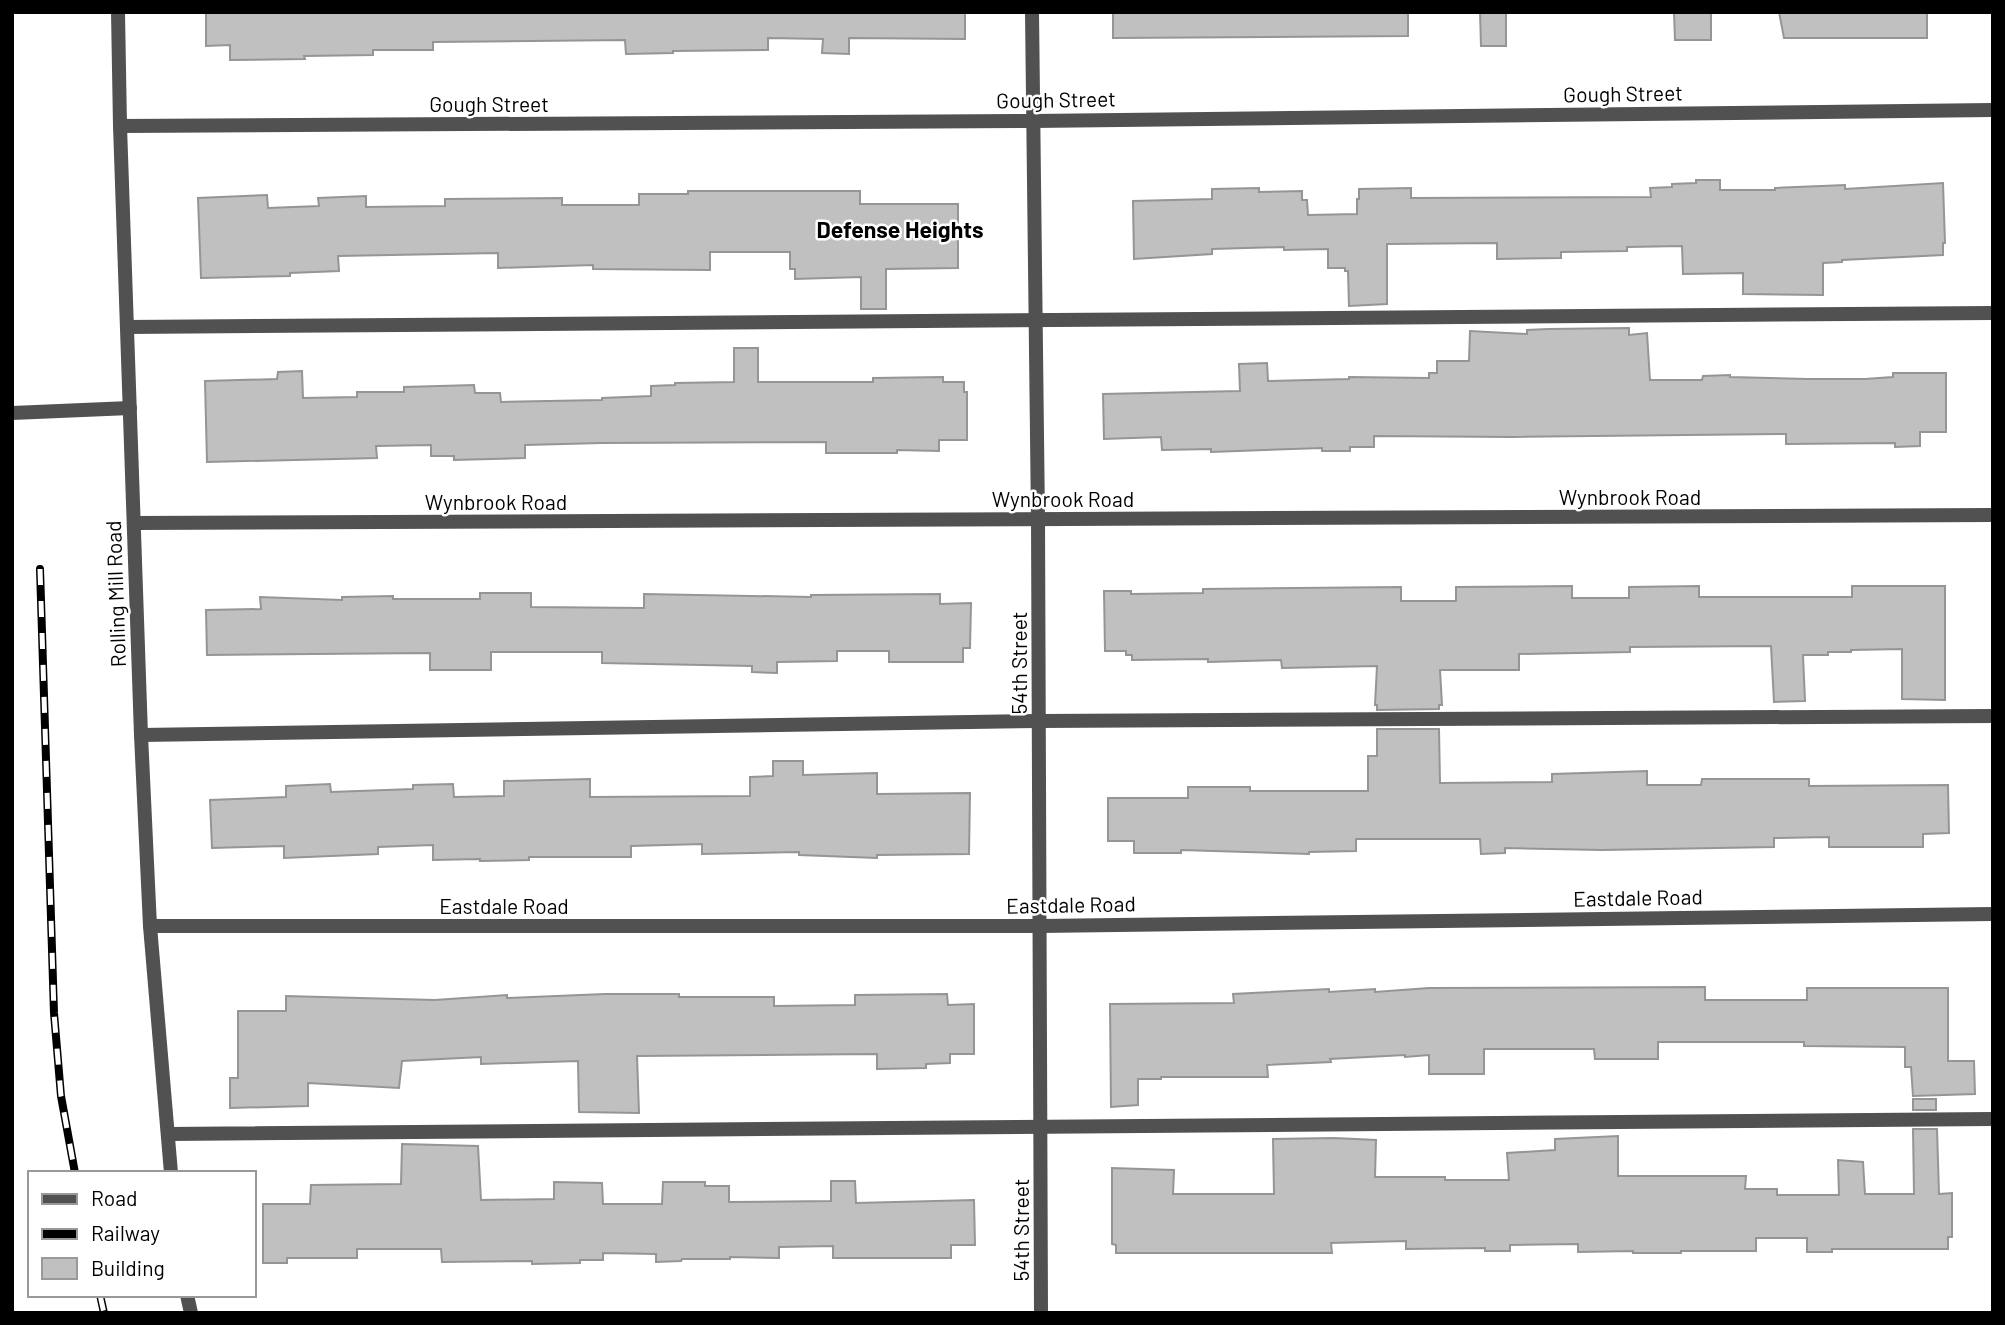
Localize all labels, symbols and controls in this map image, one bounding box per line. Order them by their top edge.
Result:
street label: Gough Street [1563,79,1683,107]
street label: Gough Street [996,85,1116,113]
street label: Gough Street [429,91,549,116]
district label: Defense Heights [816,215,984,243]
street label: Wynbrook Road [1559,484,1701,509]
street label: Wynbrook Road [992,486,1134,511]
street label: Wynbrook Road [425,489,567,514]
street label: Rolling Mill Road [100,520,130,668]
street label: 54th Street [1006,612,1031,714]
street label: Eastdale Road [1573,883,1703,911]
street label: Eastdale Road [1006,890,1136,918]
street label: Eastdale Road [439,893,569,918]
legend [28,1171,256,1297]
street label: 54th Street [1008,1179,1033,1281]
text: Road [91,1185,137,1210]
text: Railway [91,1220,160,1245]
text: Building [91,1255,165,1280]

